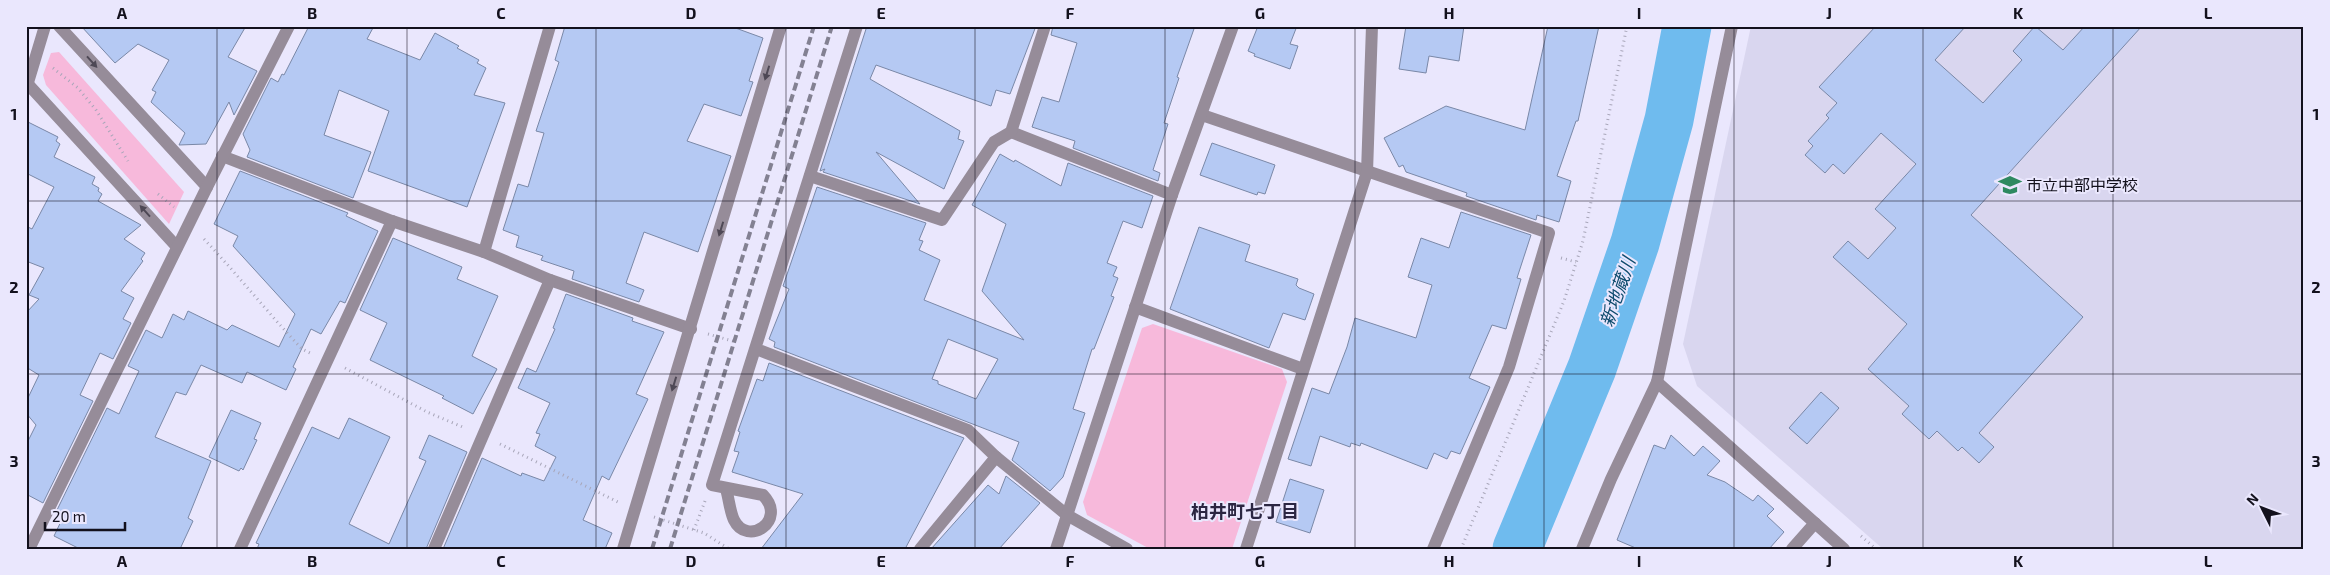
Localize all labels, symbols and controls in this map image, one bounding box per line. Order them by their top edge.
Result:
text: A [117,3,128,22]
text: B [307,3,317,22]
text: C [496,3,506,22]
text: D [686,3,697,22]
text: E [876,3,886,22]
text: F [1066,3,1075,22]
text: G [1255,3,1265,22]
text: H [1443,3,1455,22]
text: I [1637,3,1641,22]
text: J [1826,3,1832,22]
text: K [2013,3,2024,22]
text: L [2204,3,2213,22]
one-way arrow [86,56,98,68]
one-way arrow [762,66,770,81]
text: 1 [11,104,17,123]
text: 1 [2313,104,2319,123]
school or university icon: 市立中部中学校 [1997,172,2023,198]
place label: 市立中部中学校 [2026,175,2138,194]
one-way arrow [139,205,150,217]
one-way arrow [716,221,724,236]
water label: 新地蔵川 [1595,252,1640,329]
text: 2 [9,277,19,296]
text: 2 [2311,277,2321,296]
one-way arrow [669,377,677,392]
text: 3 [9,451,19,470]
text: 3 [2311,451,2321,470]
north arrow [2238,482,2288,532]
text: N [2242,490,2262,508]
scale bar [45,500,125,532]
district label: 柏井町七丁目 [1191,500,1299,522]
text: 20 m [52,507,86,525]
text: A [117,551,128,570]
text: B [307,551,317,570]
text: C [496,551,506,570]
text: D [686,551,697,570]
text: E [876,551,886,570]
text: F [1066,551,1075,570]
text: G [1255,551,1265,570]
text: H [1443,551,1455,570]
text: I [1637,551,1641,570]
text: J [1826,551,1832,570]
text: K [2013,551,2024,570]
text: L [2204,551,2213,570]

